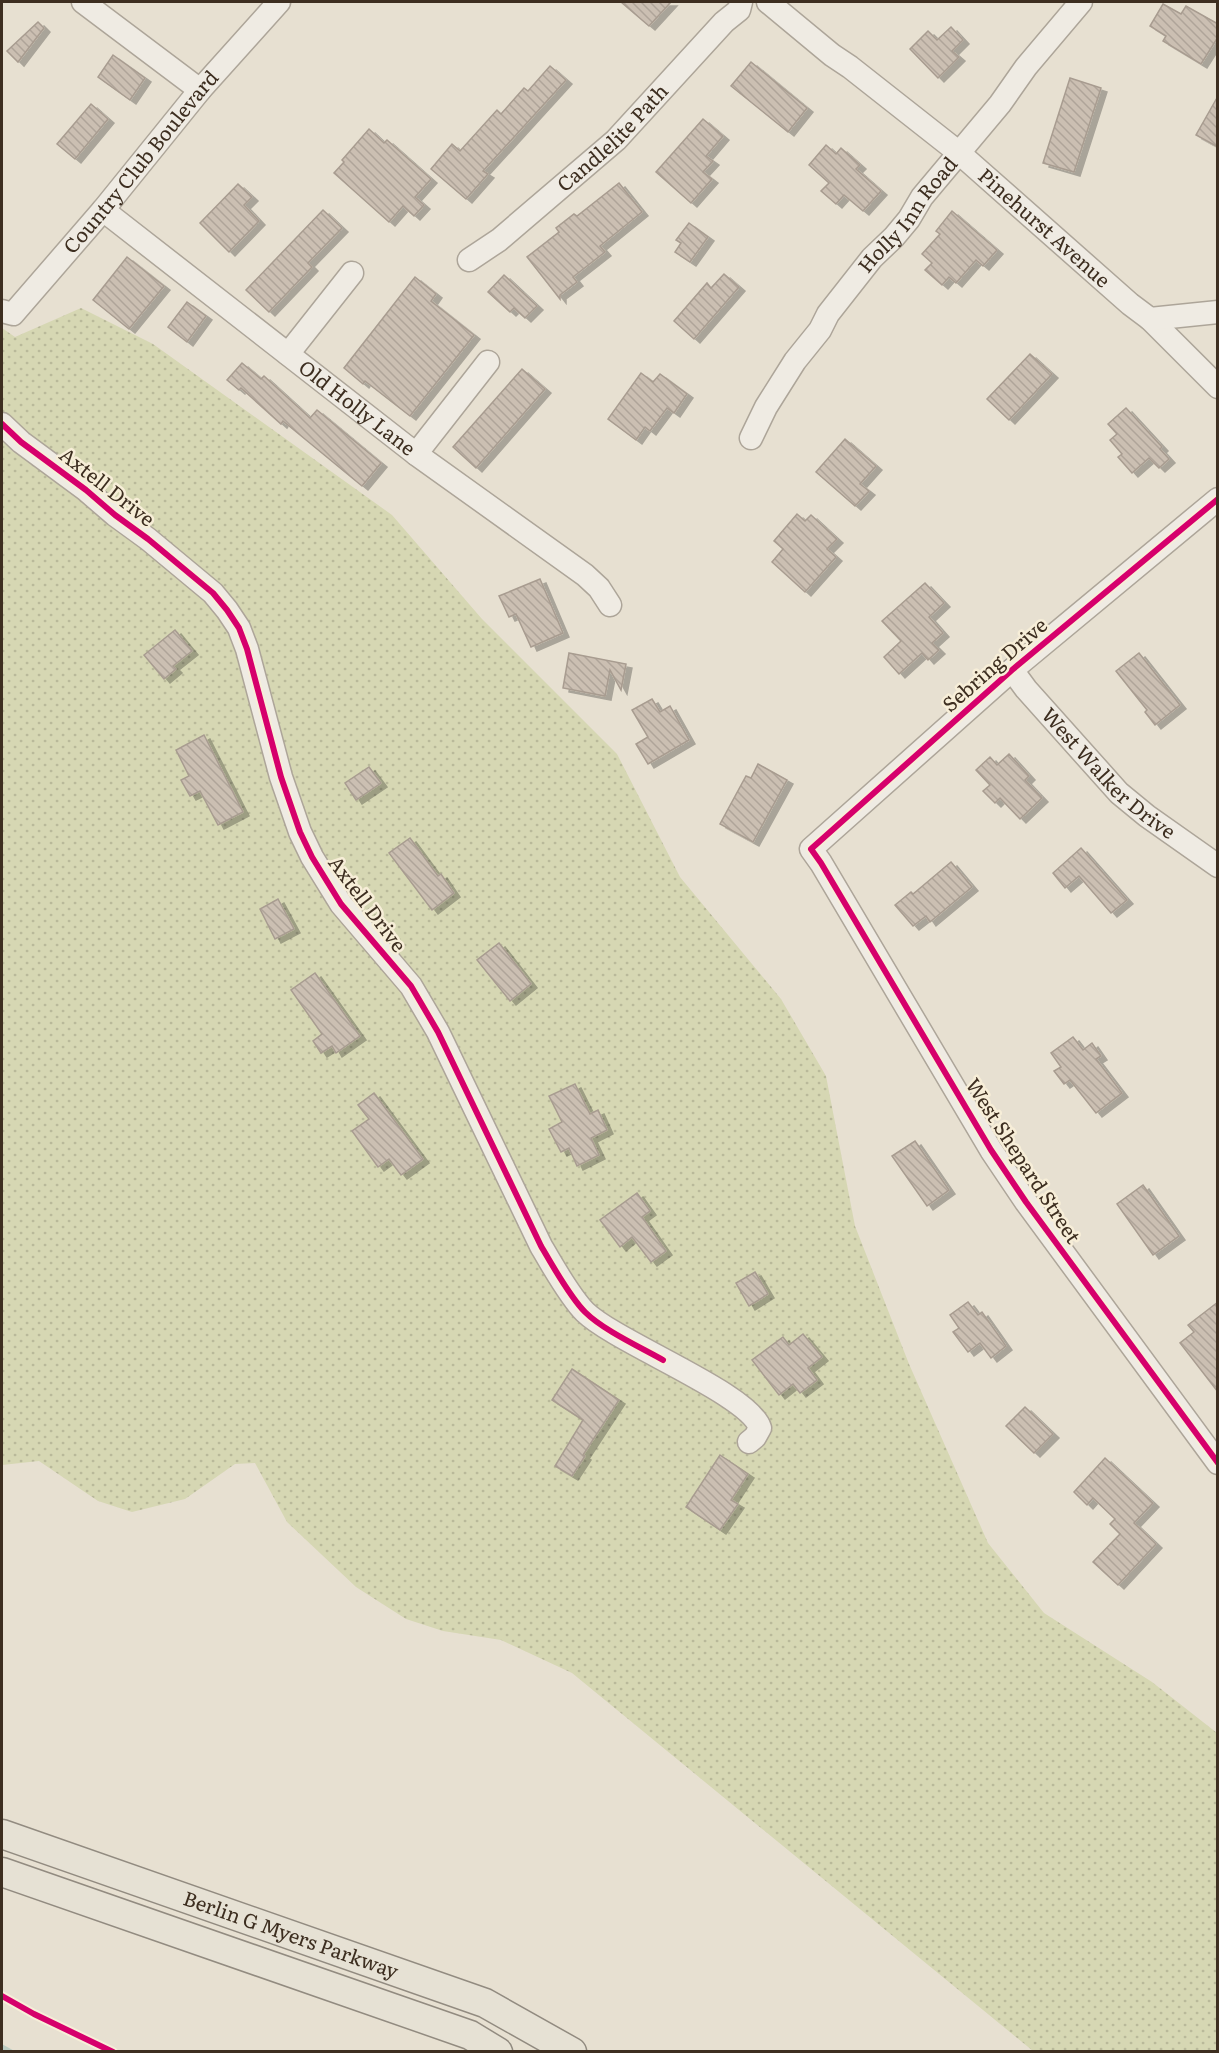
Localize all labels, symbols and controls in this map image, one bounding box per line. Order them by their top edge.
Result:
street label: Country Club Boulevard [55,62,224,259]
street label: Candlelite Path [549,76,674,198]
street label: Holly Inn Road [849,149,963,278]
street label: Pinehurst Avenue [972,160,1118,293]
street label: Old Holly Lane [293,351,423,462]
street label: Axtell Drive [54,439,162,532]
street label: Sebring Drive [935,609,1053,718]
street label: West Walker Drive [1036,699,1183,845]
street label: Axtell Drive [322,848,415,957]
street label: West Shepard Street [960,1071,1090,1249]
street label: Berlin G Myers Parkway [180,1882,404,1985]

